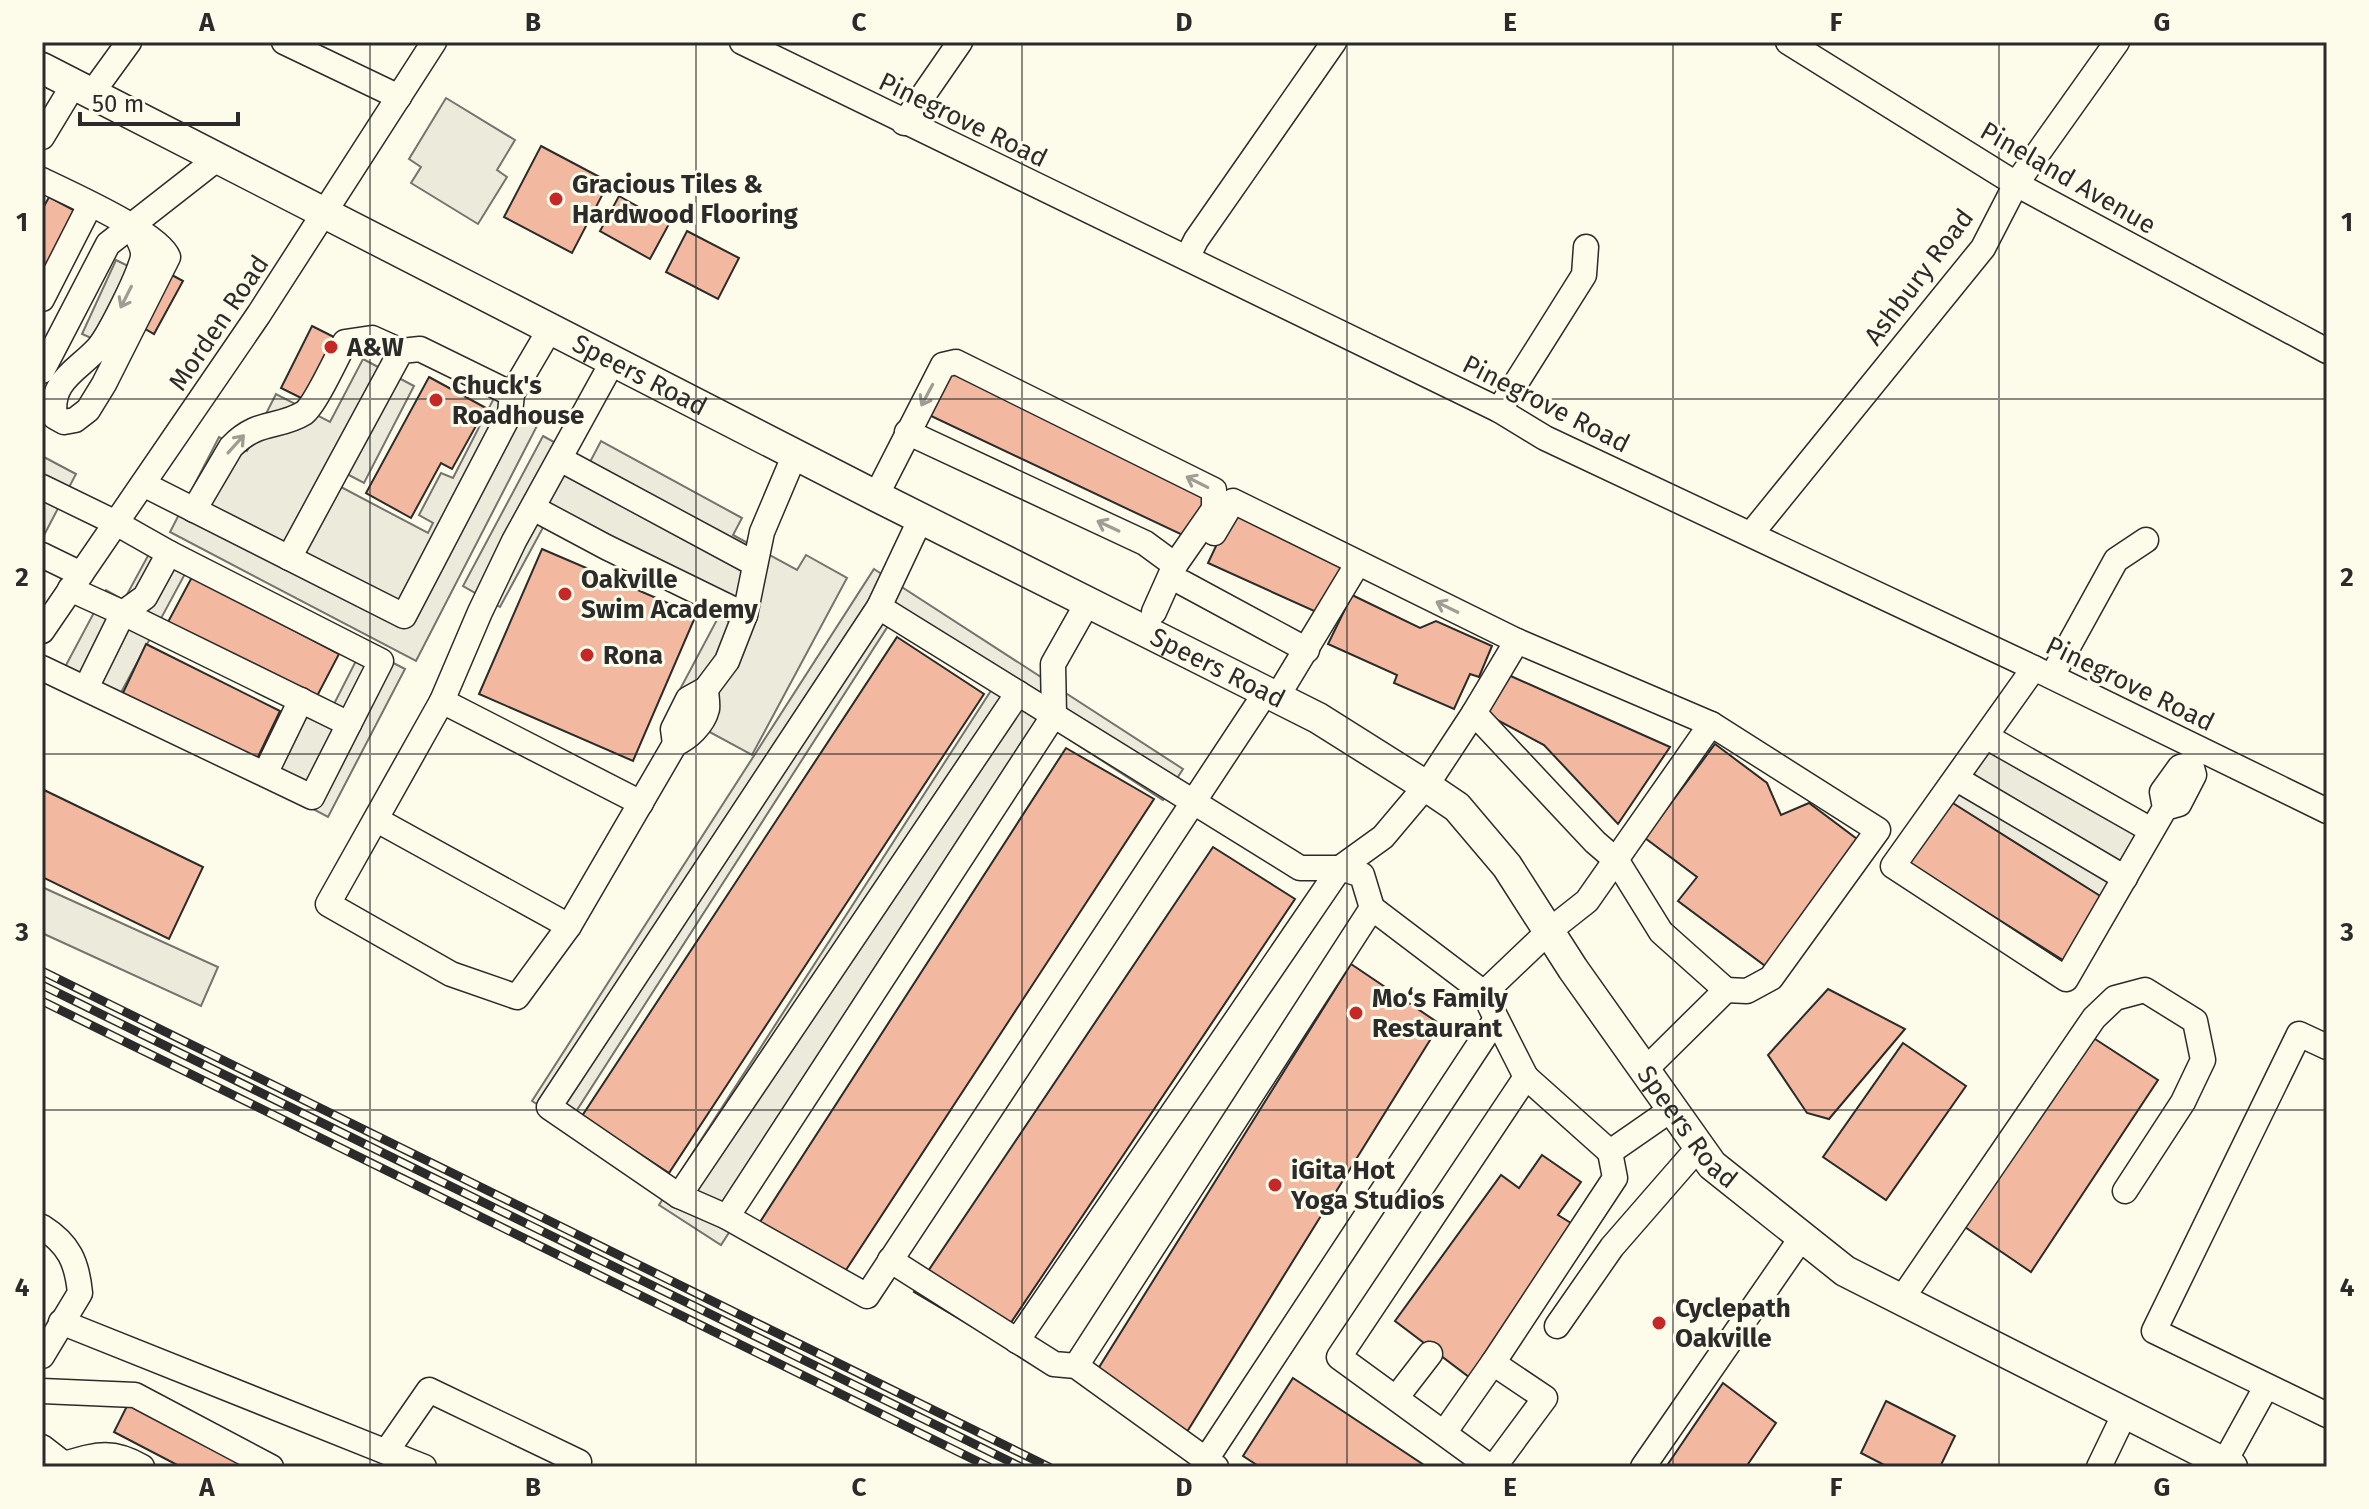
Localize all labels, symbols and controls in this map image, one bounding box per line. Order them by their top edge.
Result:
text: A [198,7,215,38]
text: B [525,7,541,38]
text: C [852,7,867,38]
text: D [1176,7,1193,38]
text: E [1503,7,1517,38]
text: F [1830,7,1843,38]
text: G [2154,7,2170,38]
street label: Pinegrove Road [874,66,1052,174]
scale bar [80,76,238,126]
text: 50 m [92,90,144,118]
street label: Pineland Avenue [1975,115,2161,241]
place label: Gracious Tiles & Hardwood Flooring [572,169,799,230]
marker: Gracious Tiles & Hardwood Flooring [547,190,565,208]
street label: Ashbury Road [1858,203,1980,351]
text: 1 [16,207,28,238]
text: 1 [2341,207,2353,238]
street label: Morden Road [162,249,276,397]
one-way arrow [117,284,133,308]
street label: Speers Road [568,328,712,422]
place label: A&W [346,332,404,363]
marker: A&W [322,338,340,356]
street label: Pinegrove Road [1457,349,1635,459]
place label: Chuck's Roadhouse [452,370,584,431]
one-way arrow [919,382,935,406]
marker: Chuck's Roadhouse [427,391,445,409]
one-way arrow [227,435,245,455]
one-way arrow [1186,474,1210,489]
one-way arrow [1096,518,1120,533]
text: 2 [15,562,29,593]
text: 2 [2340,562,2354,593]
place label: Oakville Swim Academy [581,564,758,625]
marker: Oakville Swim Academy [556,585,574,603]
one-way arrow [1436,598,1460,614]
street label: Speers Road [1145,621,1290,714]
street label: Pinegrove Road [2041,630,2219,738]
place label: Rona [603,640,663,671]
marker: Rona [578,646,596,664]
text: 3 [14,917,29,948]
text: 3 [2339,917,2354,948]
place label: Mo‘s Family Restaurant [1372,983,1508,1044]
marker: Mo‘s Family Restaurant [1347,1004,1365,1022]
street label: Speers Road [1631,1059,1744,1195]
place label: iGita Hot Yoga Studios [1290,1155,1445,1216]
marker: iGita Hot Yoga Studios [1266,1176,1284,1194]
text: 4 [15,1272,30,1303]
text: 4 [2340,1272,2355,1303]
place label: Cyclepath Oakville [1675,1293,1791,1354]
marker: Cyclepath Oakville [1650,1314,1668,1332]
text: A [198,1472,215,1503]
text: B [525,1472,541,1503]
text: C [852,1472,867,1503]
text: D [1176,1472,1193,1503]
text: E [1503,1472,1517,1503]
text: F [1830,1472,1843,1503]
text: G [2154,1472,2170,1503]

